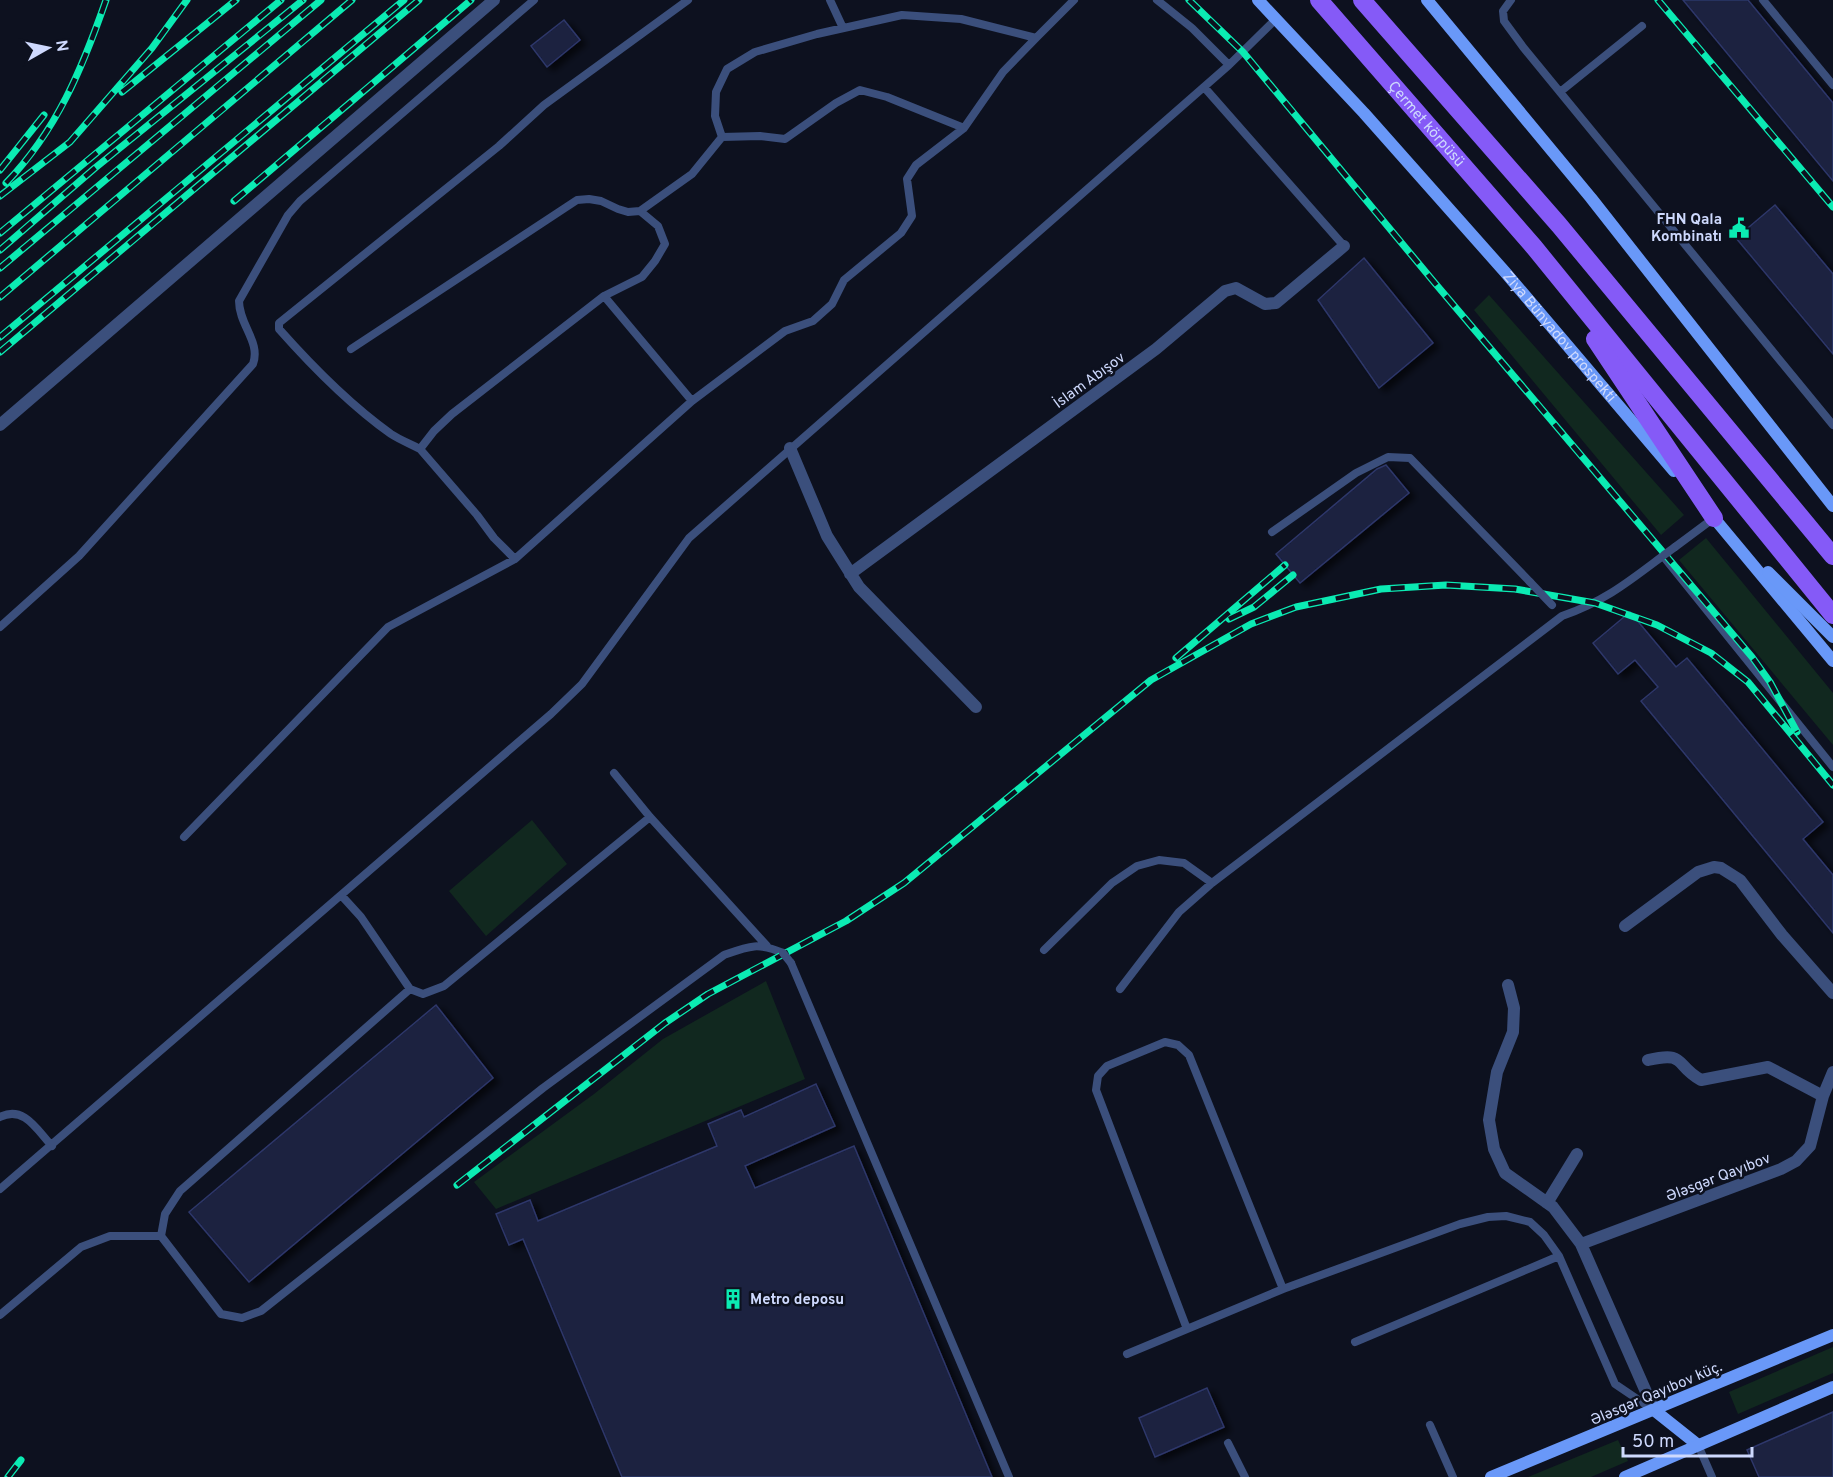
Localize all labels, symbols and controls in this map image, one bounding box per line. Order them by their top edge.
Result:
north arrow [18,18,78,78]
text: N [50,39,72,53]
street label: Çermet körpüsü [1383,78,1468,172]
place label: FHN Qala Kombinatı [1651,211,1722,247]
public building icon: FHN Qala Kombinatı [1727,216,1751,240]
street label: Ziya Bünyadov prospekti [1498,268,1620,407]
street label: İslam Abışov [1050,348,1130,414]
street label: Ələsgər Qayıbov [1663,1150,1774,1207]
building icon: Metro deposu [721,1287,745,1311]
place label: Metro deposu [750,1291,844,1310]
street label: Ələsgər Qayıbov küç. [1588,1358,1725,1431]
scale bar [1623,1420,1752,1458]
text: 50 m [1632,1431,1674,1454]

